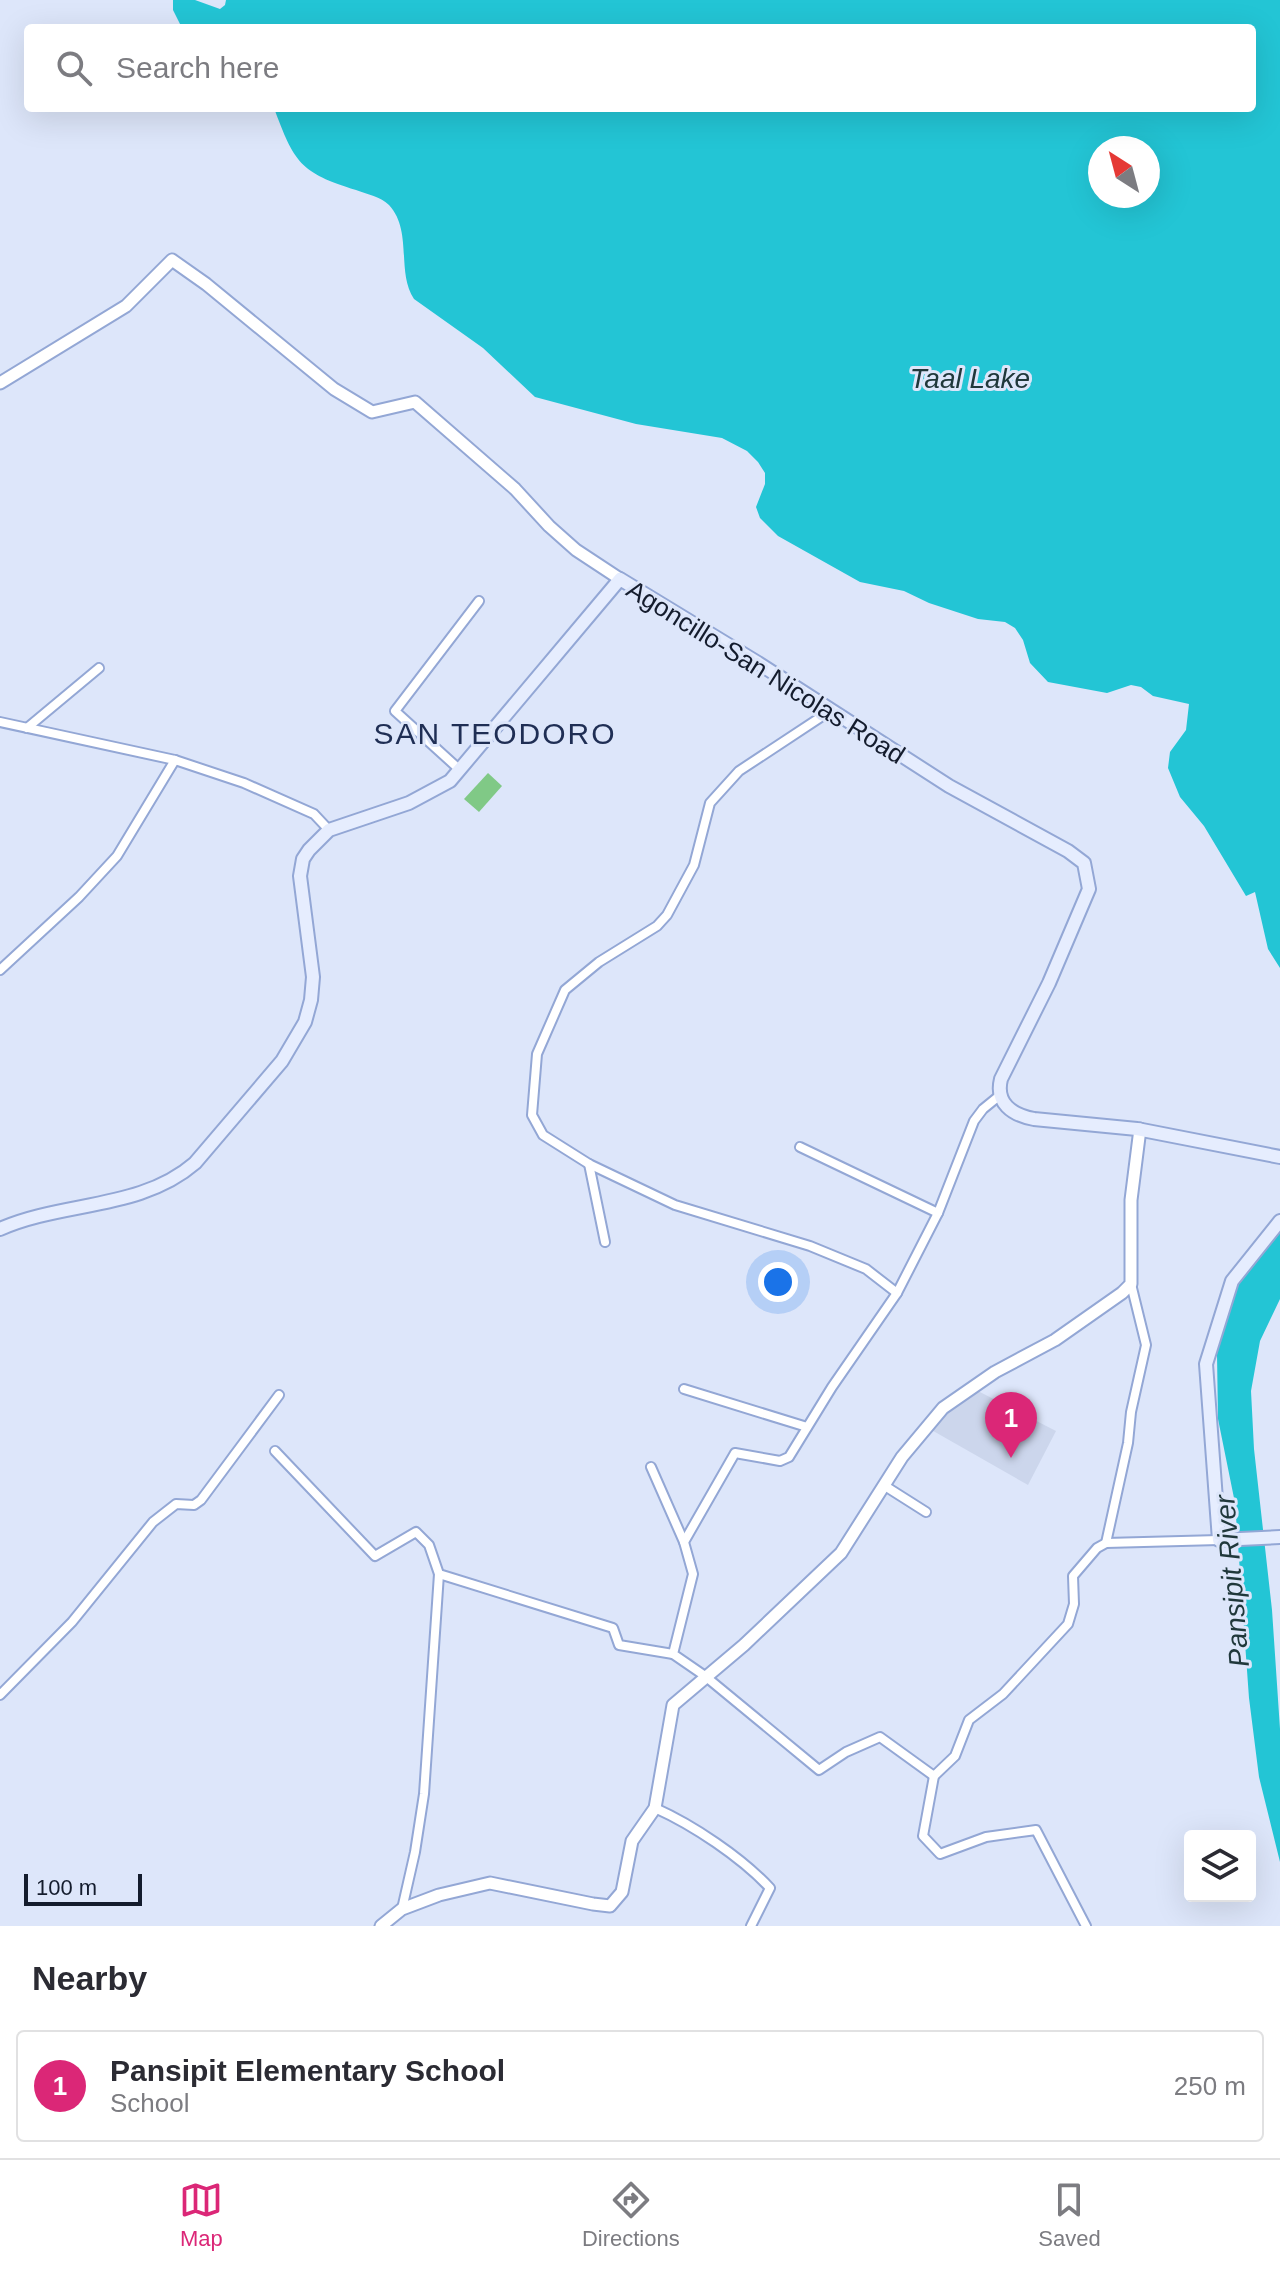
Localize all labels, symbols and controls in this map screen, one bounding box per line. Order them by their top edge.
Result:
search box [24,24,1256,112]
icon: search [52,46,96,90]
text: Search here [116,51,279,84]
north arrow [1088,136,1160,208]
water label: Taal Lake [910,363,1030,394]
street label: Agoncillo-San Nicolas Road [621,574,911,770]
district label: SAN TEODORO [373,717,617,750]
your location [758,1262,798,1302]
pin: 1 [985,1392,1037,1458]
water label: Pansipit River [1209,1492,1255,1668]
map controls [1184,1830,1256,1902]
button: layers [1184,1830,1256,1902]
scale bar [24,1870,142,1906]
text: 100 m [36,1875,97,1900]
text: Nearby [32,1959,147,1997]
text: Pansipit Elementary School [110,2054,505,2087]
text: 1 [53,2071,67,2101]
text: 250 m [1174,2071,1246,2101]
text: School [110,2088,190,2118]
tab: Map [179,2178,223,2252]
tab: Directions [582,2178,680,2252]
tab: Saved [1038,2178,1101,2252]

